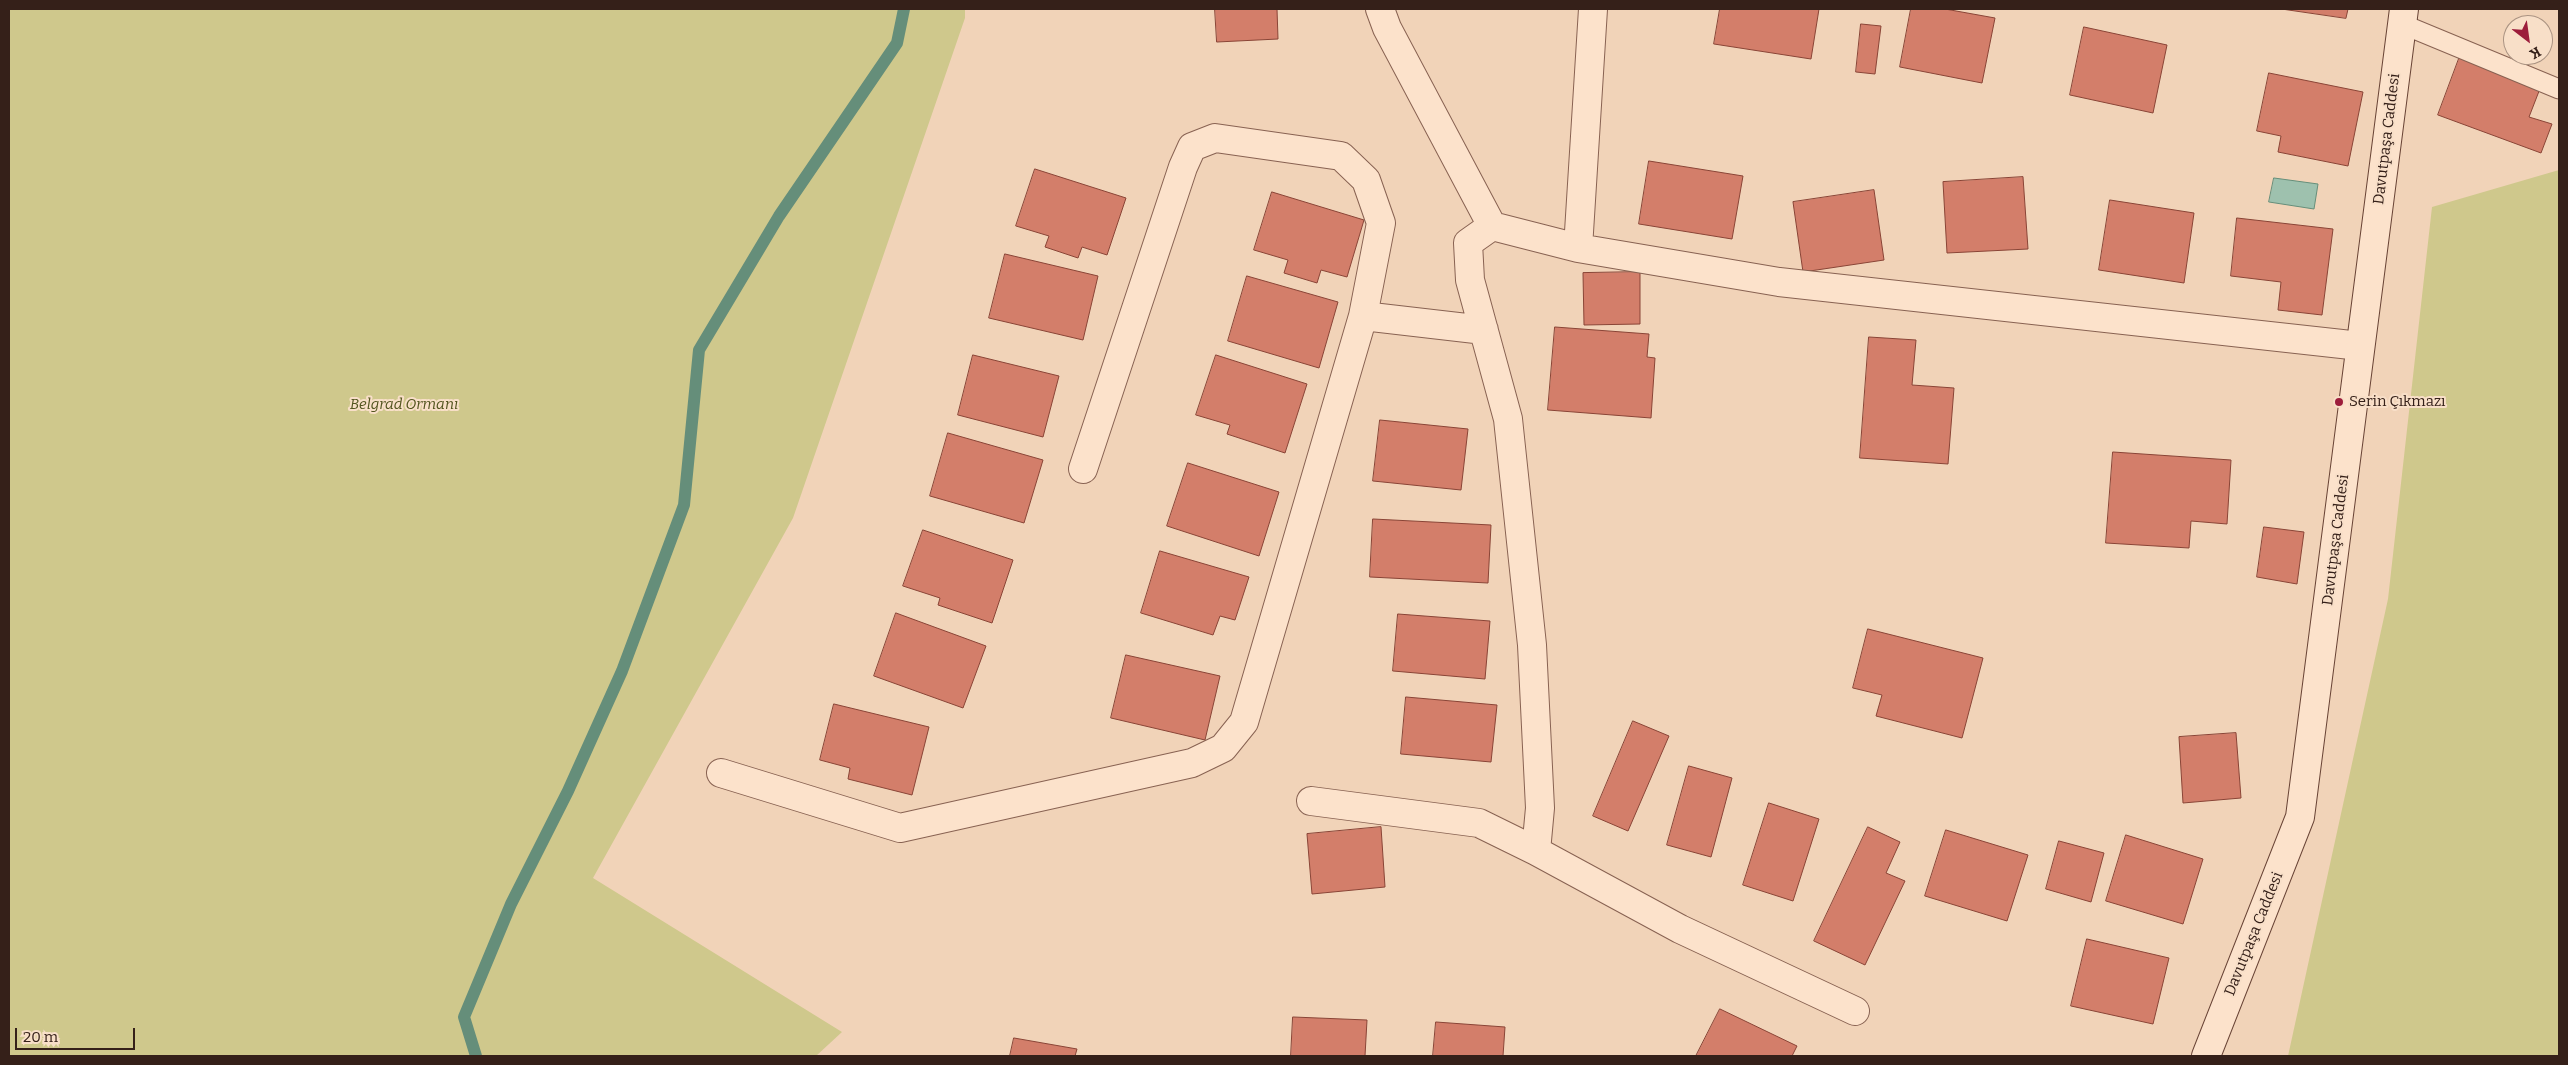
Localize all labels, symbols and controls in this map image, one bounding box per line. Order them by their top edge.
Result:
north arrow [2503,15,2553,65]
text: K [2527,43,2544,62]
street label: Davutpaşa Caddesi [2370,72,2404,206]
place label: Serin Çıkmazı [2349,393,2446,411]
park label: Belgrad Ormanı [350,396,458,414]
marker: Serin Çıkmazı [2333,396,2345,408]
street label: Davutpaşa Caddesi [2319,473,2353,607]
street label: Davutpaşa Caddesi [2221,869,2287,999]
scale bar [18,1018,138,1050]
text: 20 m [23,1028,58,1046]

